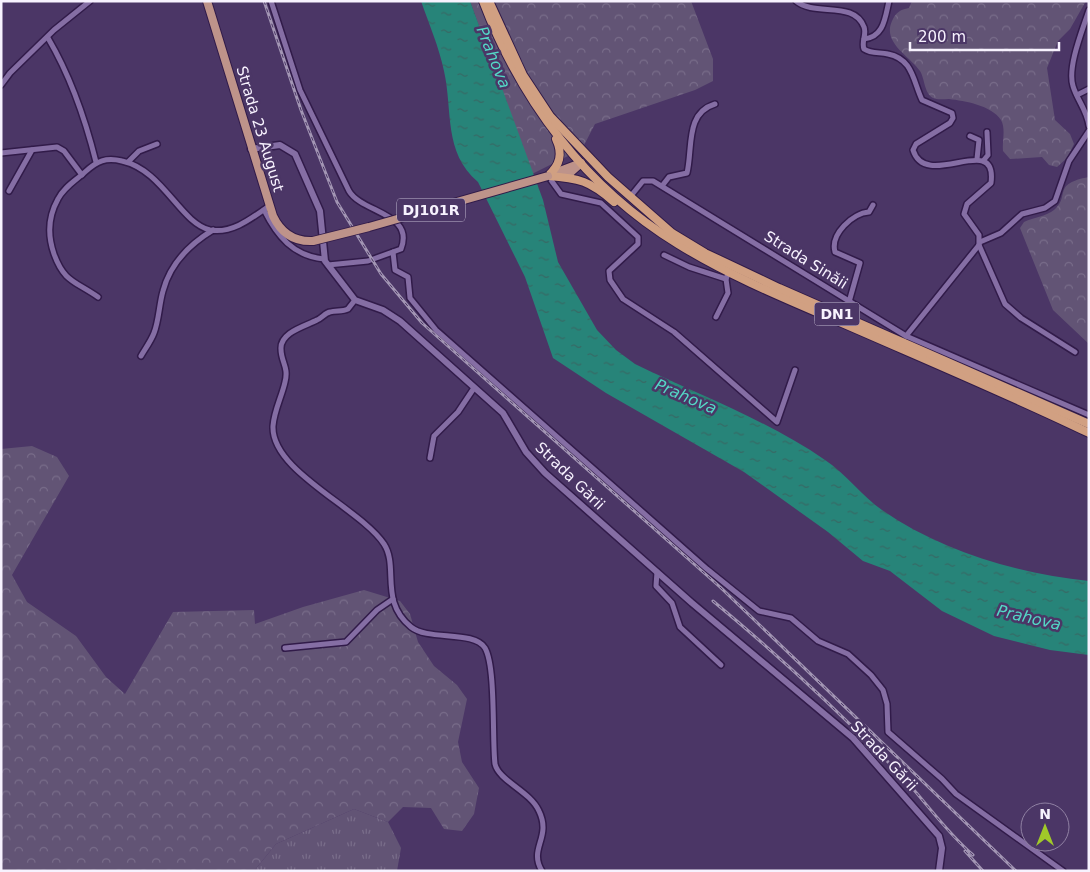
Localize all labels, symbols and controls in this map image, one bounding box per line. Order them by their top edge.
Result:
scale bar [910,20,1059,52]
water label: Prahova [473,23,515,91]
text: 200 m [918,28,966,46]
street label: Strada 23 August [232,64,288,194]
road number: DJ101R [397,198,465,222]
street label: Strada Sinăii [761,227,851,293]
road number: DN1 [814,302,860,326]
water label: Prahova [652,375,720,418]
street label: Strada Gării [532,438,608,514]
water label: Prahova [995,601,1063,634]
street label: Strada Gării [847,717,921,795]
north arrow [1020,802,1070,852]
text: N [1039,806,1051,822]

